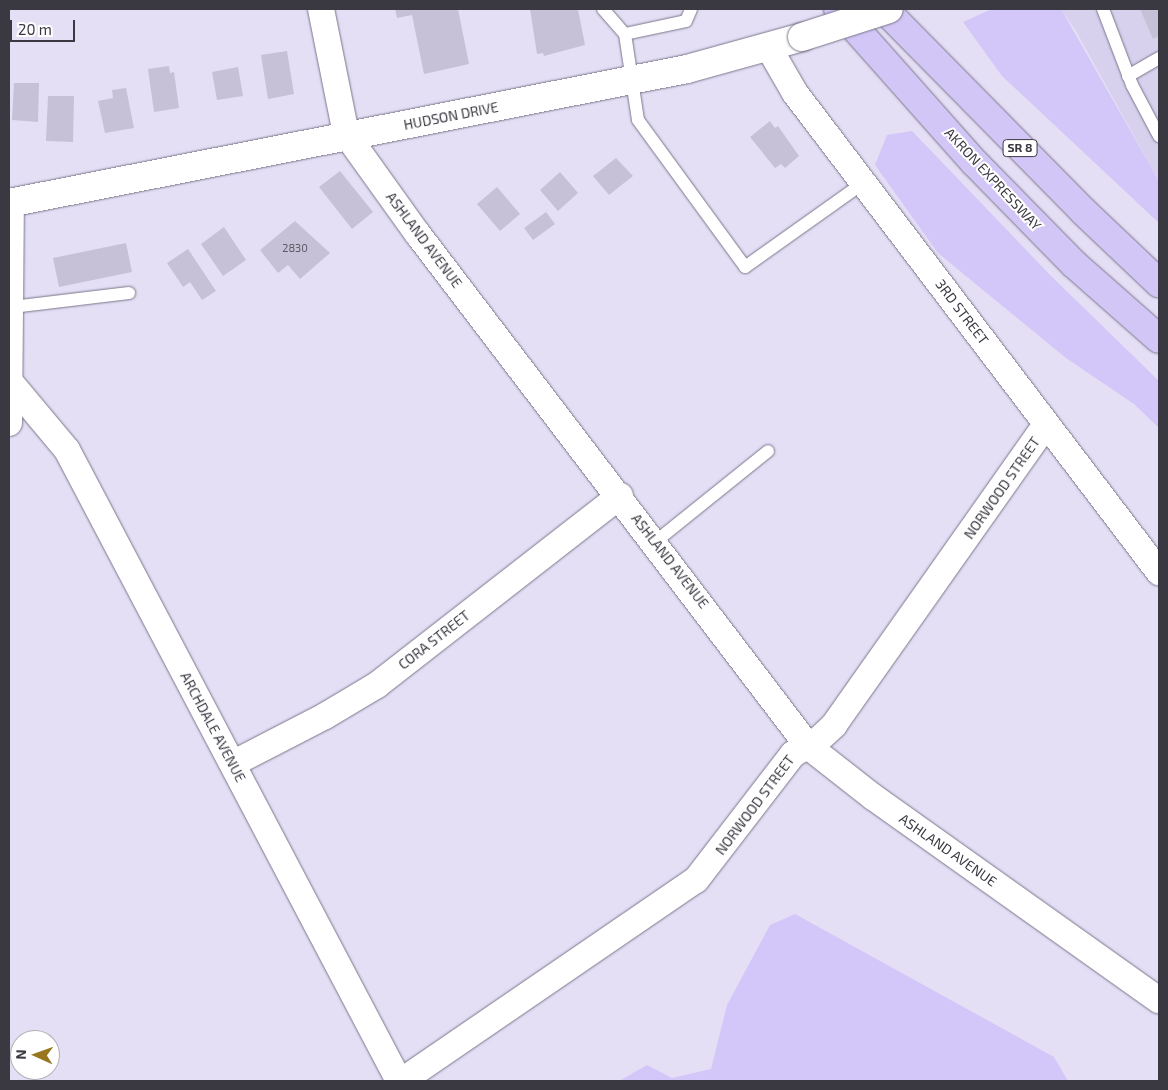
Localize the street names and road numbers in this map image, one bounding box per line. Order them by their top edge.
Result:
street label: HUDSON DRIVE [402,99,500,133]
street label: AKRON EXPRESSWAY [941,124,1045,234]
road number: SR 8 [1002,138,1038,158]
street label: ASHLAND AVENUE [382,189,466,291]
street label: 3RD STREET [932,276,992,348]
street label: NORWOOD STREET [960,434,1044,542]
street label: ASHLAND AVENUE [628,510,712,612]
street label: CORA STREET [395,607,473,673]
street label: ARCHDALE AVENUE [177,669,249,785]
street label: NORWOOD STREET [712,752,798,858]
street label: ASHLAND AVENUE [896,810,1000,890]

